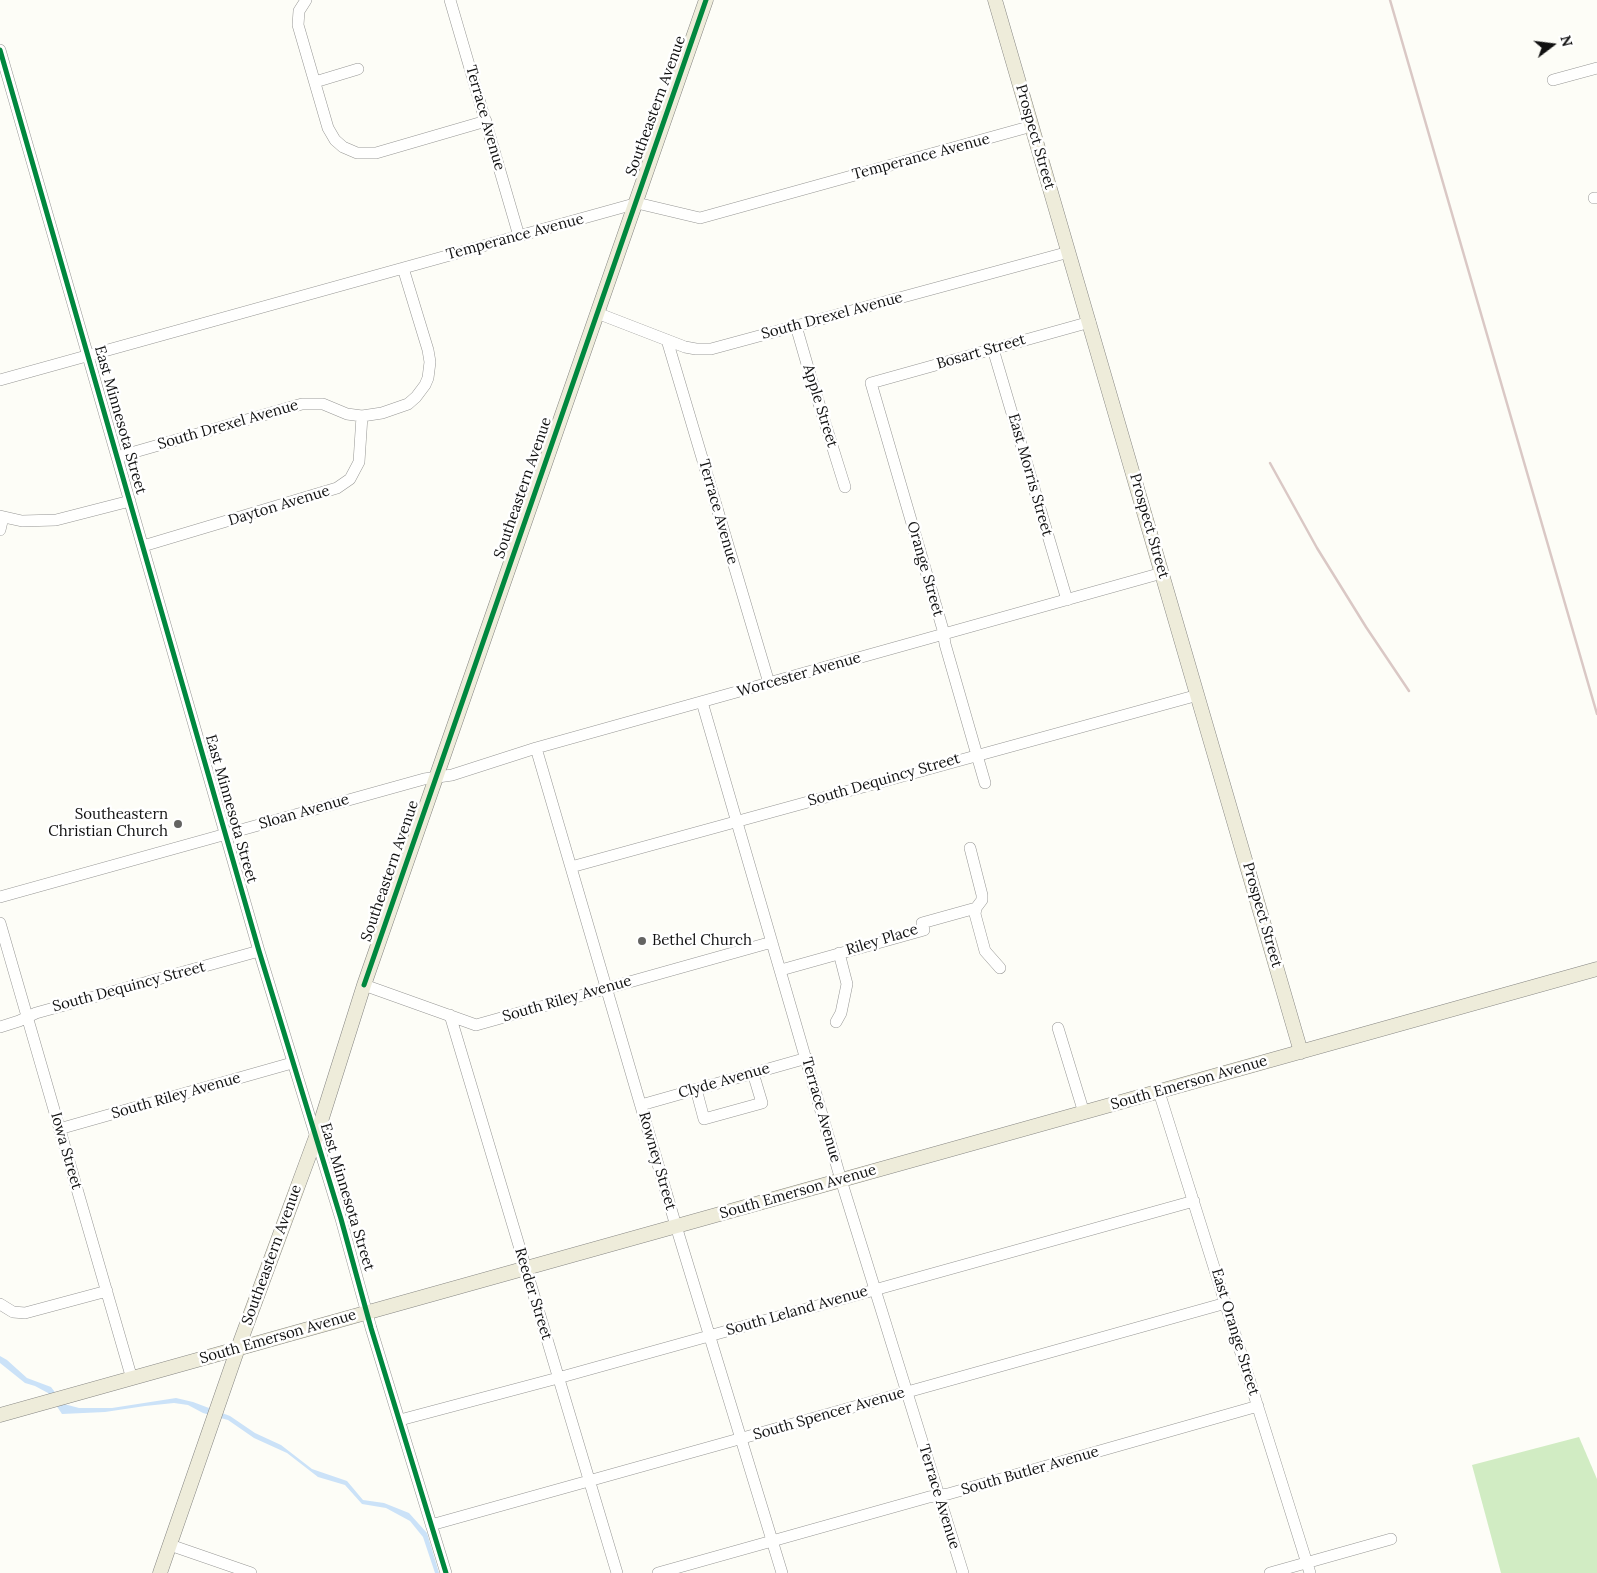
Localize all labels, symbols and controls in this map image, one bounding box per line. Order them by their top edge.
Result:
north arrow [1527,20,1577,70]
street label: Southeastern Avenue [622,33,690,179]
text: N [1556,34,1577,49]
street label: Terrace Avenue [461,63,509,173]
street label: Prospect Street [1011,82,1059,192]
street label: Temperance Avenue [850,130,992,184]
street label: Temperance Avenue [444,210,586,264]
street label: South Drexel Avenue [759,288,905,344]
street label: Bosart Street [934,331,1028,373]
street label: East Minnesota Street [90,344,150,496]
street label: Apple Street [799,362,841,450]
street label: South Drexel Avenue [156,396,300,454]
street label: East Morris Street [1004,412,1056,538]
street label: Southeastern Avenue [490,415,556,561]
street label: Terrace Avenue [694,457,742,567]
street label: Prospect Street [1125,471,1173,581]
street label: Dayton Avenue [226,482,332,530]
street label: Orange Street [903,519,947,619]
street label: Worcester Avenue [735,649,863,701]
street label: East Minnesota Street [201,733,261,885]
street label: South Dequincy Street [806,750,962,810]
street label: Sloan Avenue [257,791,351,833]
street label: Southeastern Avenue [357,798,423,944]
place label: Southeastern Christian Church [48,806,168,841]
marker: Southeastern Christian Church [172,818,184,830]
street label: Prospect Street [1238,860,1286,970]
street label: Riley Place [844,921,920,959]
place label: Bethel Church [652,932,752,950]
marker: Bethel Church [636,935,648,947]
street label: South Dequincy Street [51,958,207,1016]
street label: South Riley Avenue [500,972,634,1026]
street label: South Emerson Avenue [1109,1052,1269,1114]
street label: Terrace Avenue [797,1055,845,1165]
street label: Clyde Avenue [676,1059,772,1103]
street label: South Riley Avenue [109,1069,243,1123]
street label: Iowa Street [46,1110,86,1192]
street label: Rowney Street [634,1110,680,1212]
street label: East Minnesota Street [316,1121,378,1273]
street label: South Emerson Avenue [718,1161,878,1223]
street label: Southeastern Avenue [238,1182,306,1328]
street label: Reeder Street [510,1246,556,1342]
street label: East Orange Street [1207,1266,1263,1398]
street label: South Leland Avenue [724,1282,870,1340]
street label: South Emerson Avenue [198,1306,358,1368]
street label: South Spencer Avenue [751,1384,907,1444]
street label: Terrace Avenue [915,1442,963,1552]
street label: South Butler Avenue [959,1443,1101,1499]

